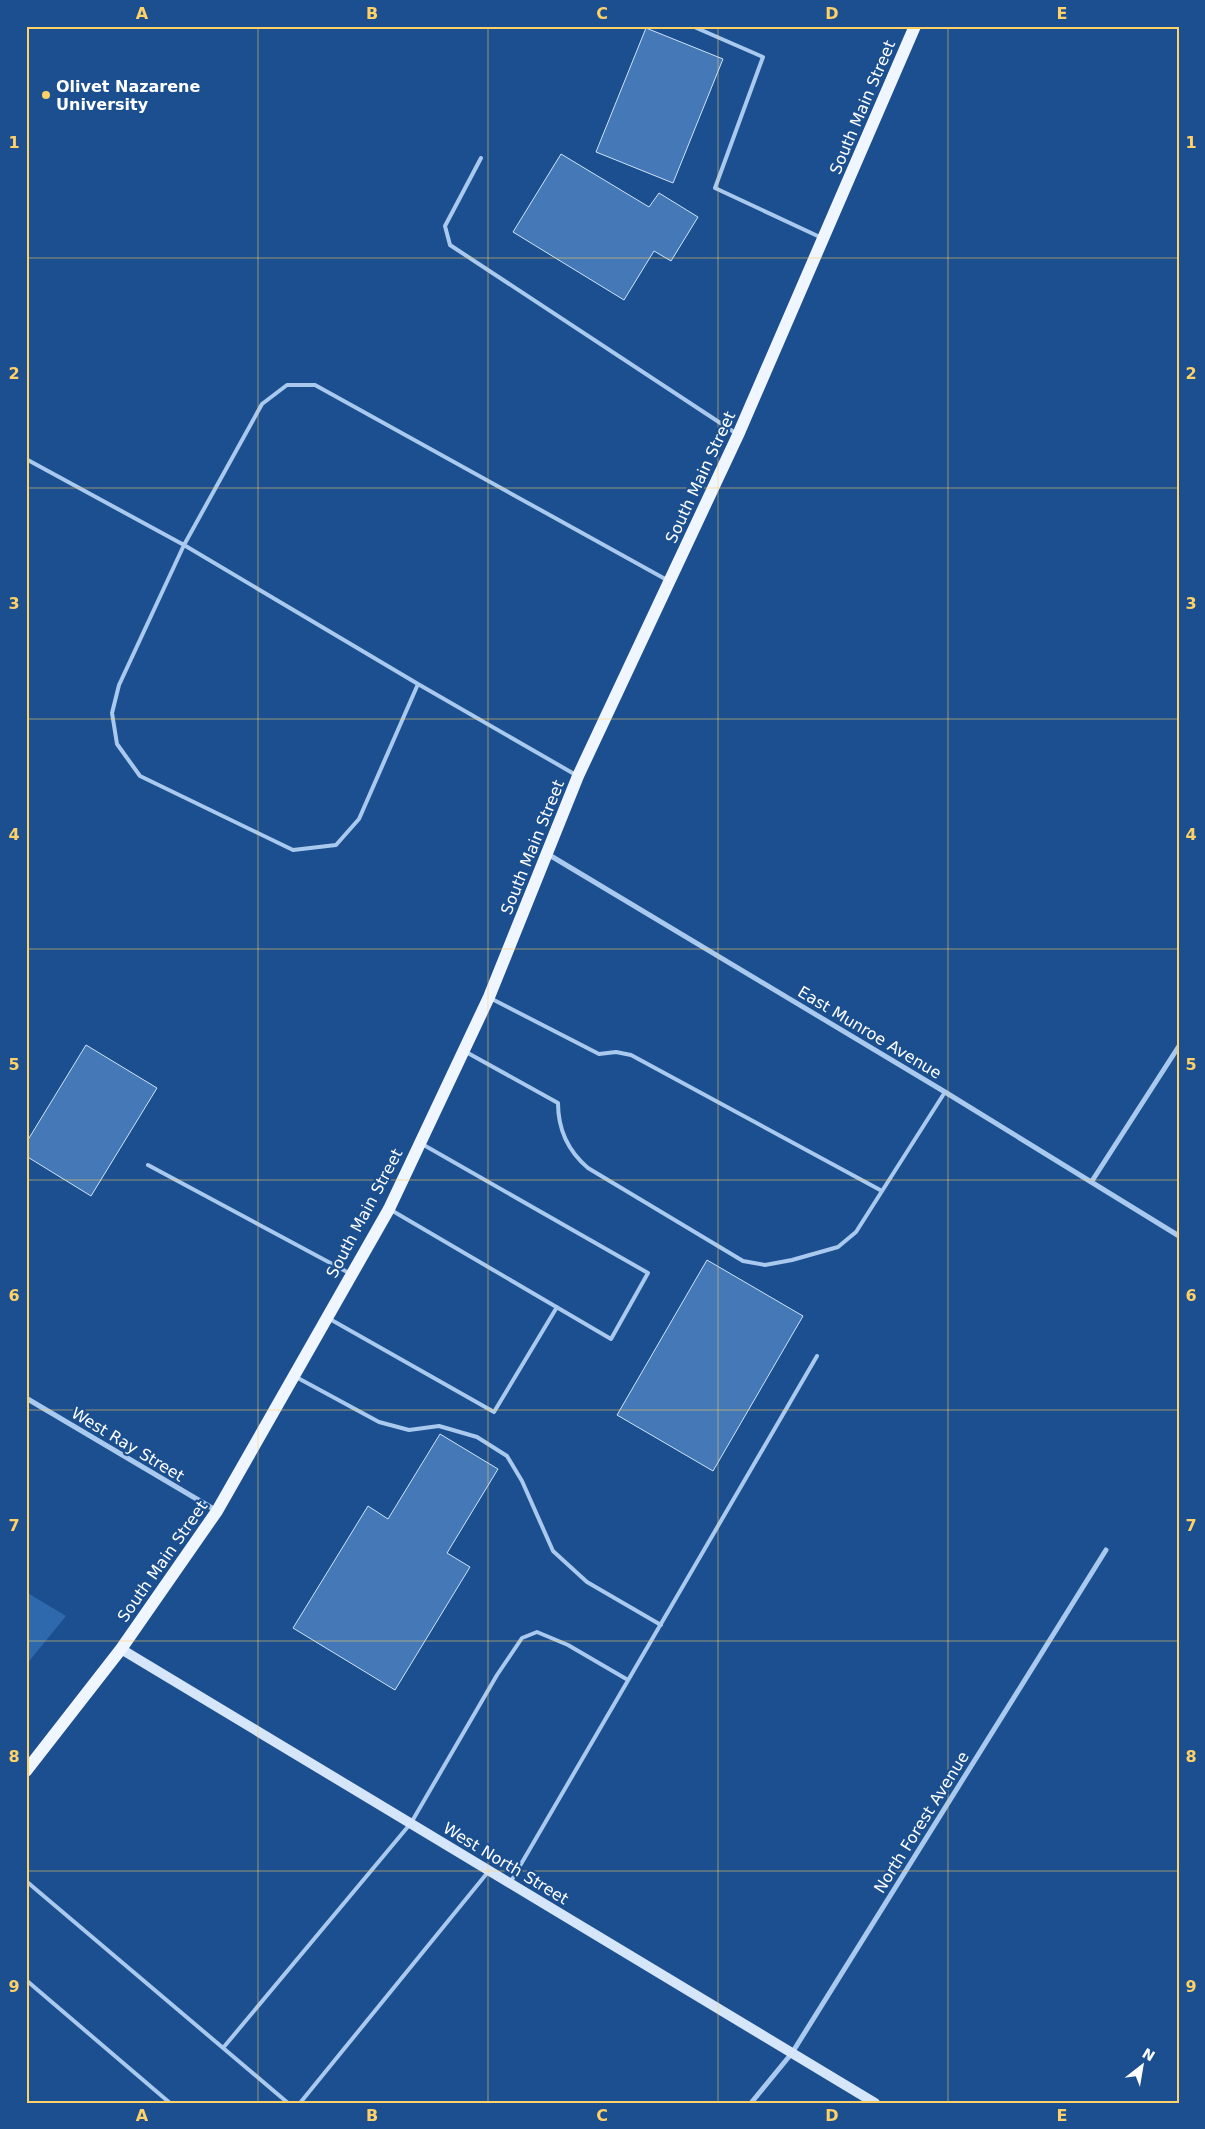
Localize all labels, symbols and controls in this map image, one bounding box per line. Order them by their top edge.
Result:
text: A [136,4,149,23]
text: B [366,4,378,23]
text: C [596,4,608,23]
text: D [825,4,839,23]
text: E [1057,4,1067,23]
street label: South Main Street [826,37,899,177]
place label: Olivet Nazarene University [56,77,201,114]
marker: Olivet Nazarene University [40,89,52,101]
text: 1 [8,133,20,152]
text: 1 [1185,133,1197,152]
text: 2 [8,364,20,383]
text: 2 [1185,364,1197,383]
street label: South Main Street [662,408,739,546]
text: 3 [8,594,20,613]
text: 3 [1185,594,1197,613]
street label: South Main Street [497,777,568,917]
text: 4 [8,825,20,844]
text: 4 [1185,825,1197,844]
street label: East Munroe Avenue [795,982,945,1083]
text: 5 [8,1055,20,1074]
text: 5 [1185,1055,1197,1074]
street label: South Main Street [322,1145,407,1281]
text: 6 [8,1286,20,1305]
text: 6 [1185,1286,1197,1305]
street label: West Ray Street [68,1403,188,1486]
street label: South Main Street [113,1497,211,1626]
text: 7 [8,1516,20,1535]
text: 7 [1185,1516,1197,1535]
text: 8 [8,1747,20,1766]
text: 8 [1185,1747,1197,1766]
street label: North Forest Avenue [870,1748,973,1897]
street label: West North Street [440,1818,572,1908]
text: 9 [8,1977,20,1996]
text: 9 [1185,1977,1197,1996]
north arrow [1118,2042,1168,2092]
text: N [1140,2045,1158,2065]
text: A [136,2106,149,2125]
text: B [366,2106,378,2125]
text: C [596,2106,608,2125]
text: D [825,2106,839,2125]
text: E [1057,2106,1067,2125]

